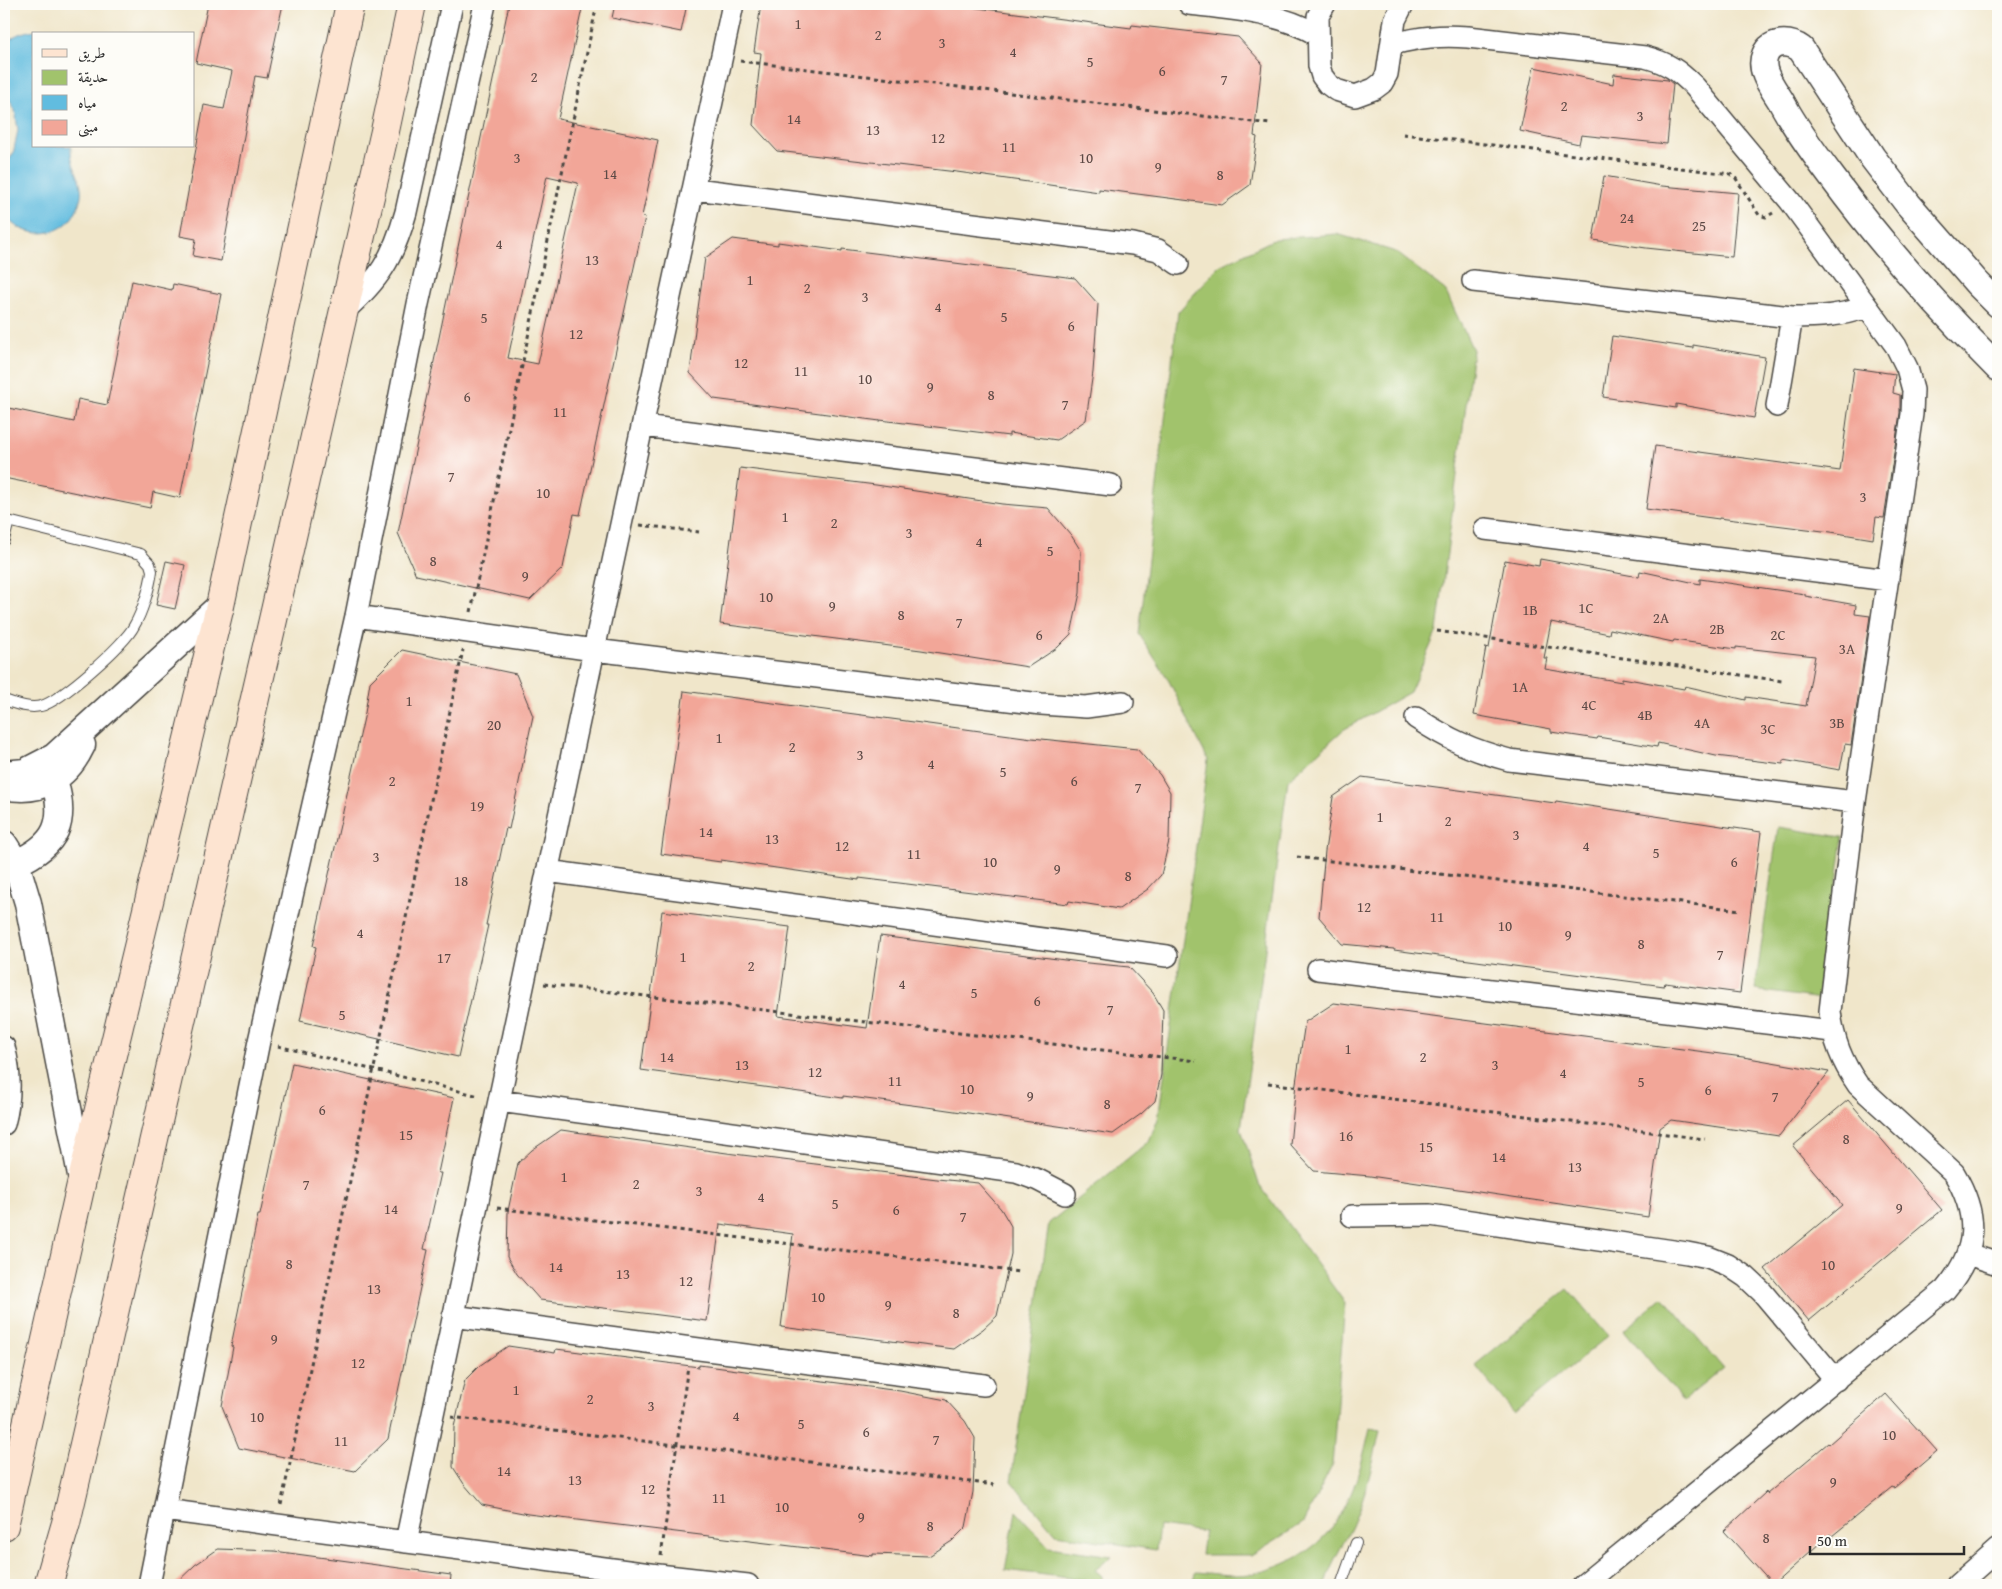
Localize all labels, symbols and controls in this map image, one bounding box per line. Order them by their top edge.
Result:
house number: 1 [794,13,802,34]
house number: 2 [874,24,882,45]
legend [32,32,195,148]
house number: 3 [938,32,946,53]
house number: 4 [1009,41,1017,62]
text: طريق [78,42,105,63]
house number: 5 [1086,51,1094,72]
house number: 6 [1158,60,1166,81]
text: حديقة [78,66,108,87]
house number: 2 [530,66,538,87]
house number: 7 [1220,69,1228,90]
text: مياه [78,92,96,113]
house number: 2 [1560,95,1568,116]
house number: 3 [1636,105,1644,126]
house number: 14 [787,108,801,129]
text: مبنى [78,116,98,138]
house number: 13 [866,119,880,140]
house number: 12 [931,127,945,148]
house number: 11 [1002,136,1016,157]
house number: 3 [513,147,521,168]
house number: 10 [1079,147,1093,168]
house number: 9 [1154,156,1162,177]
house number: 14 [603,163,617,184]
house number: 8 [1216,164,1224,185]
house number: 24 [1620,207,1634,228]
house number: 25 [1692,215,1706,236]
house number: 4 [495,233,503,254]
house number: 13 [585,249,599,270]
house number: 1 [746,269,754,290]
house number: 2 [803,277,811,298]
house number: 3 [861,286,869,307]
house number: 4 [934,296,942,317]
house number: 5 [1000,306,1008,327]
house number: 5 [480,307,488,328]
house number: 6 [1067,315,1075,336]
house number: 12 [569,323,583,344]
house number: 12 [734,352,748,373]
house number: 11 [794,360,808,381]
house number: 10 [858,368,872,389]
house number: 9 [926,376,934,397]
house number: 8 [987,384,995,405]
house number: 6 [463,386,471,407]
house number: 7 [1061,394,1069,415]
house number: 11 [553,401,567,422]
house number: 7 [447,466,455,487]
house number: 10 [536,482,550,503]
house number: 3 [1859,486,1867,507]
house number: 1 [781,506,789,527]
house number: 2 [830,512,838,533]
house number: 3 [905,522,913,543]
house number: 4 [975,531,983,552]
house number: 5 [1046,540,1054,561]
house number: 8 [429,550,437,571]
house number: 9 [521,565,529,586]
house number: 10 [759,586,773,607]
house number: 9 [828,595,836,616]
house number: 1C [1578,597,1594,618]
house number: 1B [1522,599,1538,620]
house number: 8 [897,604,905,625]
house number: 2A [1653,607,1669,628]
house number: 7 [955,612,963,633]
house number: 2B [1709,618,1725,639]
house number: 6 [1035,624,1043,645]
house number: 2C [1770,624,1786,645]
house number: 3A [1839,638,1855,659]
house number: 1A [1512,676,1528,697]
house number: 1 [405,690,413,711]
house number: 4C [1581,694,1597,715]
house number: 4B [1637,704,1653,725]
house number: 4A [1694,712,1710,733]
house number: 3B [1829,712,1845,733]
house number: 20 [487,714,501,735]
house number: 3C [1760,718,1776,739]
house number: 1 [715,727,723,748]
house number: 2 [788,736,796,757]
house number: 3 [856,744,864,765]
house number: 4 [927,753,935,774]
house number: 5 [999,761,1007,782]
house number: 2 [388,770,396,791]
house number: 6 [1070,770,1078,791]
house number: 7 [1134,777,1142,798]
house number: 19 [470,795,484,816]
house number: 1 [1376,806,1384,827]
house number: 2 [1444,810,1452,831]
house number: 14 [699,821,713,842]
house number: 3 [1512,824,1520,845]
house number: 13 [765,828,779,849]
house number: 12 [835,835,849,856]
house number: 4 [1582,835,1590,856]
house number: 5 [1652,842,1660,863]
house number: 11 [907,843,921,864]
house number: 3 [372,846,380,867]
house number: 10 [983,851,997,872]
house number: 6 [1730,851,1738,872]
house number: 9 [1053,858,1061,879]
house number: 8 [1124,865,1132,886]
house number: 18 [454,870,468,891]
house number: 12 [1357,896,1371,917]
house number: 11 [1430,906,1444,927]
house number: 10 [1498,915,1512,936]
house number: 4 [356,922,364,943]
house number: 9 [1564,924,1572,945]
house number: 8 [1637,933,1645,954]
house number: 7 [1716,944,1724,965]
house number: 1 [679,946,687,967]
house number: 17 [437,947,451,968]
house number: 2 [747,955,755,976]
house number: 4 [898,973,906,994]
house number: 5 [970,982,978,1003]
house number: 6 [1033,990,1041,1011]
house number: 7 [1106,999,1114,1020]
house number: 5 [338,1004,346,1025]
house number: 1 [1344,1038,1352,1059]
house number: 14 [660,1046,674,1067]
house number: 2 [1419,1046,1427,1067]
house number: 13 [735,1054,749,1075]
house number: 3 [1491,1054,1499,1075]
house number: 12 [808,1061,822,1082]
house number: 4 [1559,1062,1567,1083]
house number: 11 [888,1070,902,1091]
house number: 5 [1637,1071,1645,1092]
house number: 10 [960,1078,974,1099]
house number: 6 [1704,1079,1712,1100]
house number: 9 [1026,1085,1034,1106]
house number: 7 [1771,1086,1779,1107]
house number: 8 [1103,1093,1111,1114]
house number: 6 [318,1099,326,1120]
house number: 15 [399,1124,413,1145]
house number: 16 [1339,1125,1353,1146]
house number: 8 [1842,1128,1850,1149]
house number: 15 [1419,1136,1433,1157]
house number: 14 [1492,1146,1506,1167]
house number: 13 [1568,1156,1582,1177]
house number: 1 [560,1166,568,1187]
house number: 2 [632,1173,640,1194]
house number: 7 [302,1174,310,1195]
house number: 3 [695,1180,703,1201]
house number: 4 [757,1186,765,1207]
house number: 5 [831,1193,839,1214]
house number: 9 [1895,1197,1903,1218]
house number: 14 [384,1198,398,1219]
house number: 6 [892,1199,900,1220]
house number: 7 [959,1206,967,1227]
house number: 8 [285,1253,293,1274]
house number: 10 [1821,1254,1835,1275]
house number: 14 [549,1256,563,1277]
house number: 13 [616,1263,630,1284]
house number: 12 [679,1270,693,1291]
house number: 13 [367,1278,381,1299]
house number: 10 [811,1286,825,1307]
house number: 9 [884,1294,892,1315]
house number: 8 [952,1302,960,1323]
house number: 9 [270,1328,278,1349]
house number: 12 [351,1352,365,1373]
house number: 1 [512,1379,520,1400]
house number: 2 [586,1388,594,1409]
house number: 3 [647,1395,655,1416]
house number: 4 [732,1405,740,1426]
house number: 10 [250,1406,264,1427]
house number: 5 [797,1413,805,1434]
house number: 6 [862,1421,870,1442]
house number: 10 [1882,1424,1896,1445]
house number: 7 [932,1429,940,1450]
house number: 11 [334,1430,348,1451]
house number: 14 [497,1460,511,1481]
house number: 13 [568,1469,582,1490]
house number: 9 [1829,1471,1837,1492]
house number: 12 [641,1478,655,1499]
house number: 11 [712,1487,726,1508]
house number: 10 [775,1496,789,1517]
house number: 9 [857,1506,865,1527]
house number: 8 [926,1515,934,1536]
scale bar [1810,1524,1963,1556]
house number: 8 [1762,1527,1770,1548]
text: 50 m [1817,1530,1848,1551]

